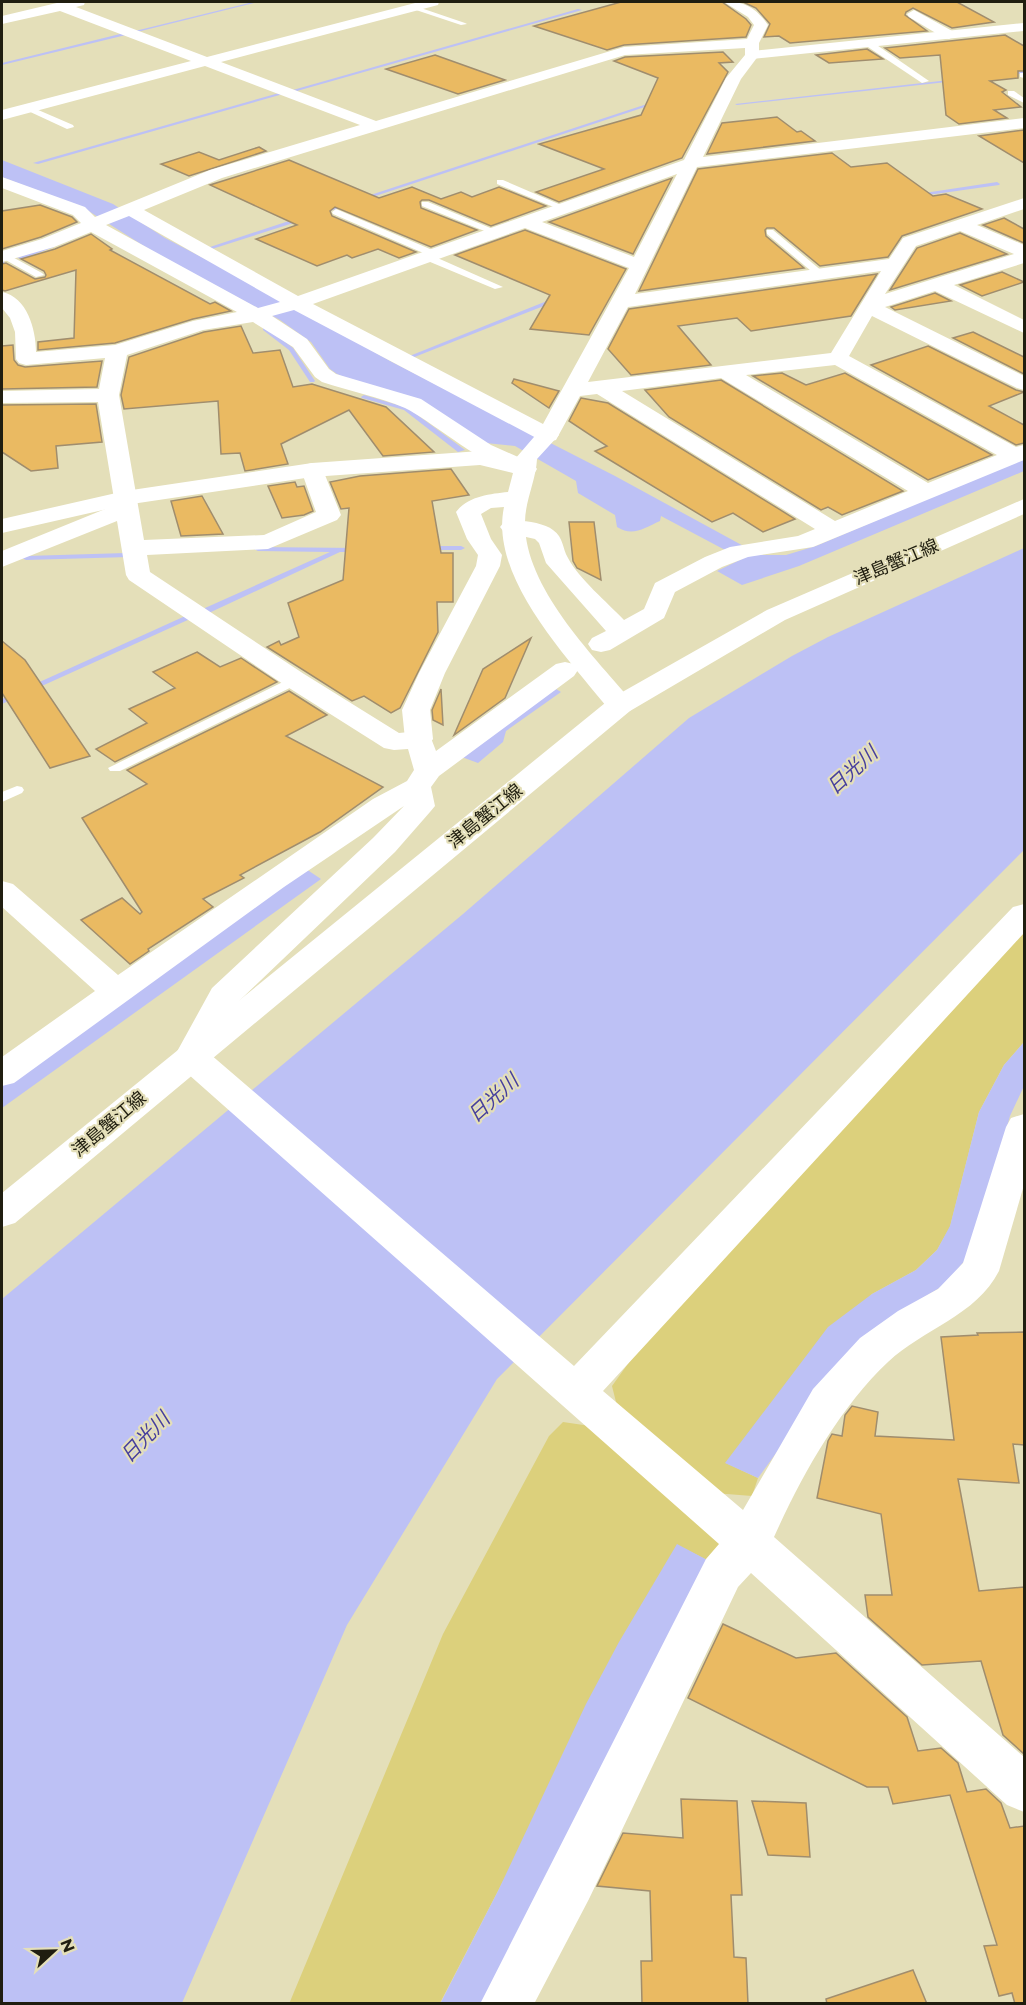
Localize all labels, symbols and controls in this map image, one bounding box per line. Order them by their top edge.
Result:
street label: 津島蟹江線 [850,534,942,590]
water label: 日光川 [822,740,884,799]
street label: 津島蟹江線 [443,779,527,853]
water label: 日光川 [463,1068,525,1127]
street label: 津島蟹江線 [67,1087,151,1161]
water label: 日光川 [116,1406,176,1467]
north arrow [24,1921,84,1981]
text: N [56,1936,79,1955]

